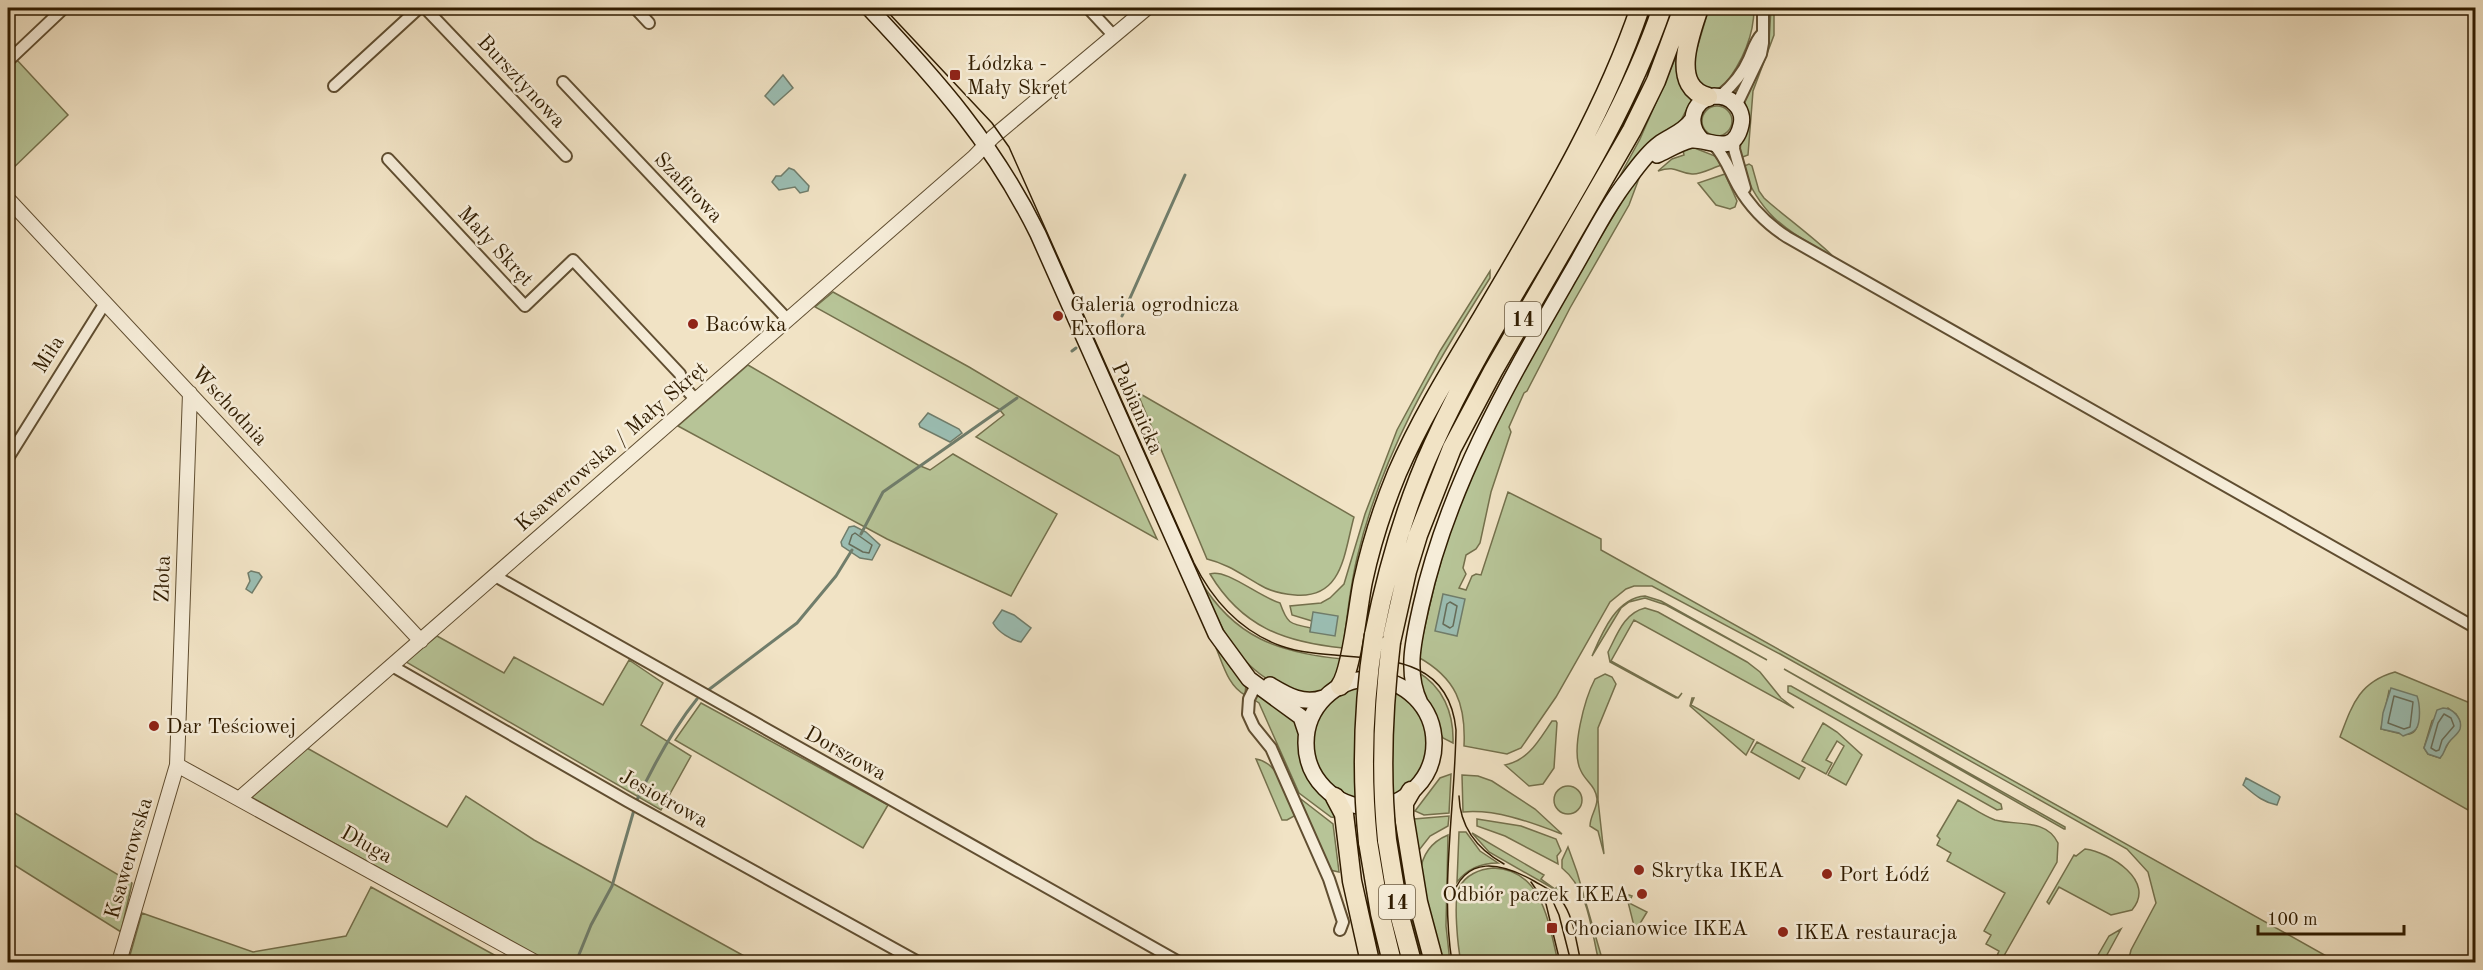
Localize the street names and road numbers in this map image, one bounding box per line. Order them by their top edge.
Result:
street label: Bursztynowa [473,32,569,133]
street label: Szafirowa [650,149,726,227]
street label: Mały Skręt [453,203,537,291]
road number: 14 [1505,302,1541,336]
street label: Miła [30,333,69,377]
street label: Ksawerowska / Mały Skręt [512,358,712,536]
street label: Pabianicka [1107,360,1166,458]
street label: Wschodnia [187,362,271,450]
street label: Złota [152,555,175,603]
street label: Dorszowa [801,723,890,785]
street label: Jesiotrowa [615,766,711,832]
street label: Ksawerowska [102,795,157,921]
street label: Długa [337,823,395,868]
road number: 14 [1379,885,1415,919]

